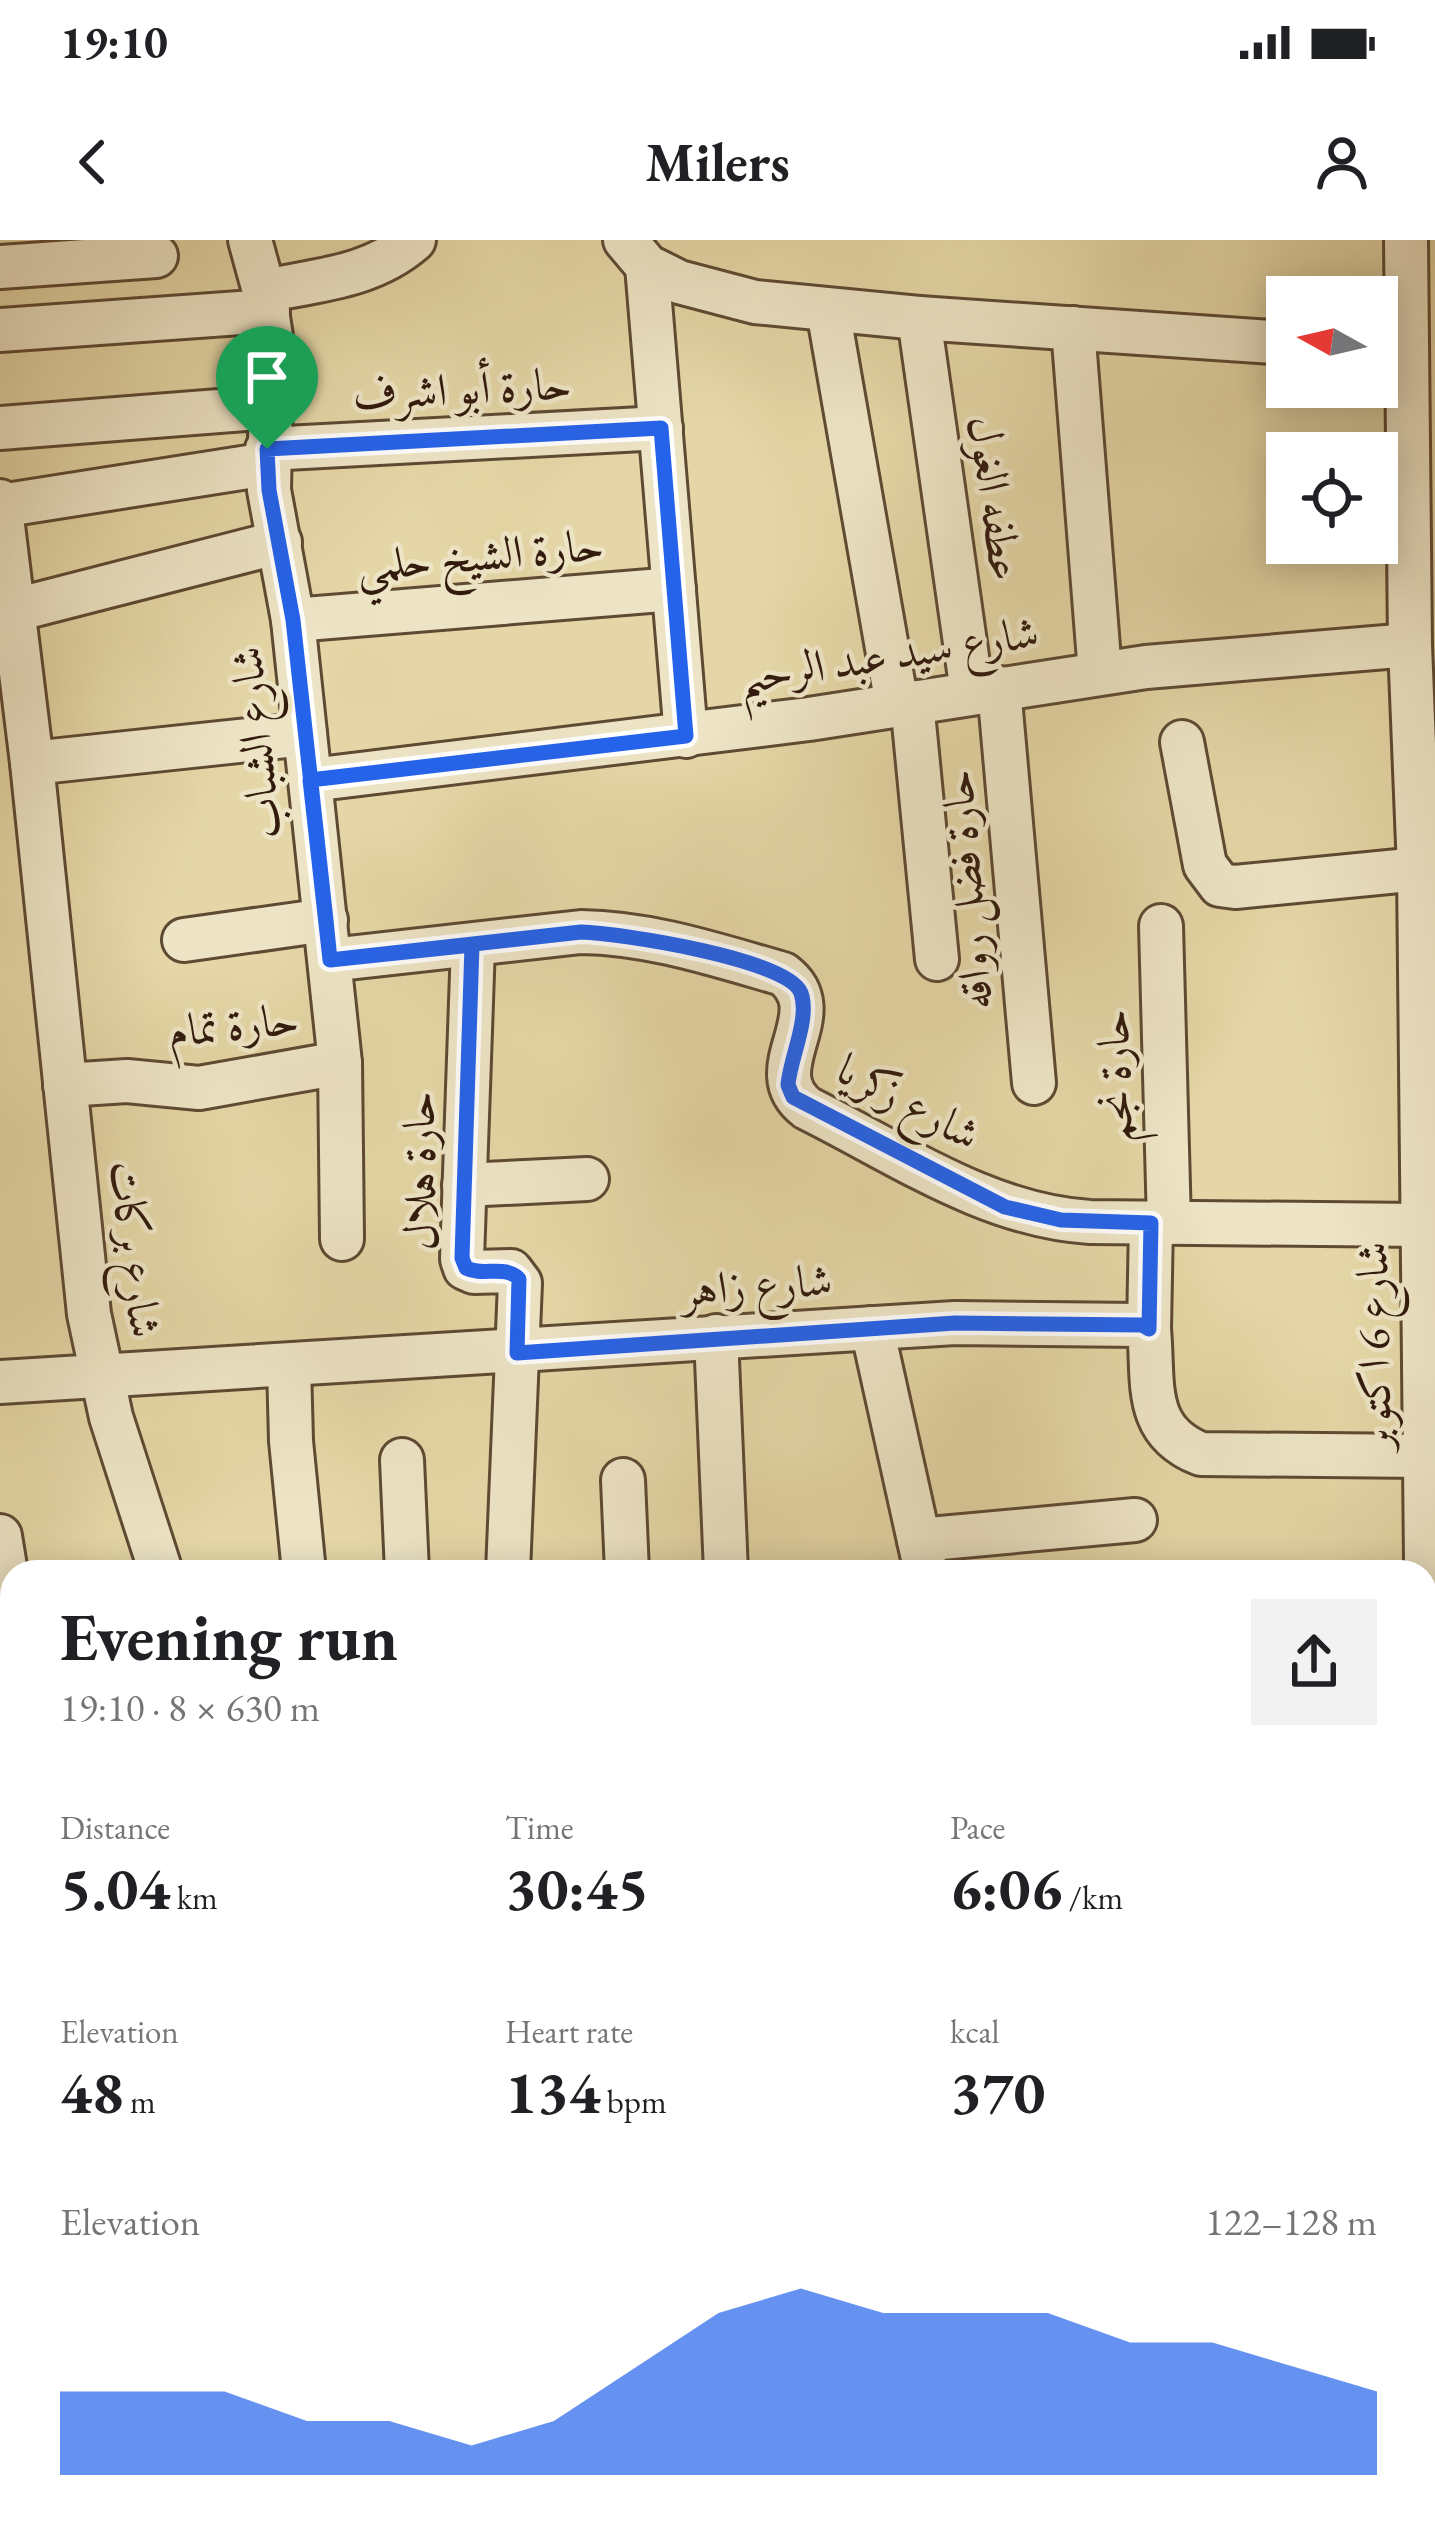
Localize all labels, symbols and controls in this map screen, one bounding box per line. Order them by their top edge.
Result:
text: 19:10 [60,13,168,71]
text: Milers [645,127,790,197]
icon: back [60,129,126,195]
icon: person [1309,129,1375,195]
north arrow [1266,276,1398,408]
map controls [1266,276,1398,564]
pin [216,326,318,449]
icon: arrive [234,344,300,410]
street label: حارة أبو اشرف [351,352,573,425]
street label: عطفه الغول [956,412,1036,584]
button: locate [1266,432,1398,564]
street label: حارة الشيخ حلمي [354,514,607,608]
street label: شارع سيد عبد الرحيم [733,602,1045,722]
street label: شارع الشباب [216,643,303,842]
street label: حارة فضل رواقه [927,767,1008,1013]
street label: حارة تمام [165,988,303,1071]
street label: حارة نجم [1083,1008,1159,1144]
street label: شارع زكريا [823,1039,991,1171]
street label: حارة هلال [389,1091,449,1251]
street label: شارع بركات [87,1157,176,1342]
street label: شارع 6 اكتوبر [1342,1241,1413,1455]
street label: شارع زاهر [676,1250,835,1327]
text: Evening run [60,1594,398,1680]
button: share [1251,1599,1377,1725]
text: 19:10 · 8 × 630 m [60,1682,320,1733]
text: Distance [60,1806,170,1849]
text: Time [505,1806,574,1849]
text: Pace [950,1806,1005,1849]
text: 5.04 [60,1849,170,1927]
text: 30:45 [505,1849,649,1927]
text: 6:06 [950,1849,1062,1927]
text: km [170,1876,218,1919]
text: /km [1062,1876,1123,1919]
text: Elevation [60,2010,179,2053]
text: Heart rate [505,2010,633,2053]
text: kcal [950,2010,1000,2053]
text: 48 [60,2053,123,2131]
text: 134 [505,2053,600,2131]
text: 370 [950,2053,1045,2131]
text: m [123,2080,156,2123]
text: bpm [600,2080,667,2123]
text: Elevation [60,2196,200,2247]
text: 122–128 m [1205,2196,1377,2247]

